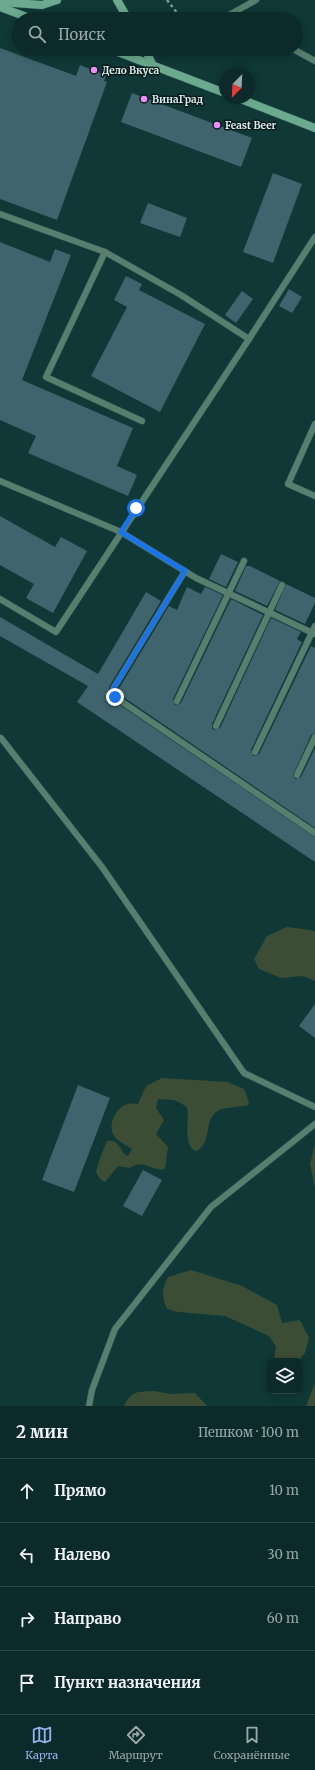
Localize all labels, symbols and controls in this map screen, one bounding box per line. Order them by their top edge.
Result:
search box [12,12,303,56]
icon: search [26,23,48,45]
text: Поиск [58,25,105,44]
place label: Дело Вкуса [102,64,159,77]
marker: Дело Вкуса [89,65,99,75]
north arrow [219,68,255,104]
place label: ВинаГрад [152,93,203,106]
marker: ВинаГрад [139,94,149,104]
place label: Feast Beer [225,119,277,132]
marker: Feast Beer [212,120,222,130]
route start [127,499,145,517]
route end [106,688,124,706]
map controls [267,1358,303,1394]
button: layers [267,1358,303,1394]
text: 2 мин [16,1421,68,1443]
text: Пешком · 100 m [198,1424,299,1441]
icon: ahead [16,1480,38,1502]
text: Прямо [54,1481,106,1500]
text: 10 m [269,1482,299,1499]
icon: left [16,1544,38,1566]
text: Налево [54,1545,110,1564]
text: 30 m [267,1546,299,1563]
icon: right [16,1608,38,1630]
text: Направо [54,1609,121,1628]
text: 60 m [267,1610,299,1627]
icon: arrive [16,1672,38,1694]
text: Пункт назначения [54,1673,201,1692]
tab: Карта [25,1724,58,1762]
tab: Маршрут [109,1724,163,1762]
tab: Сохранённые [213,1724,290,1762]

